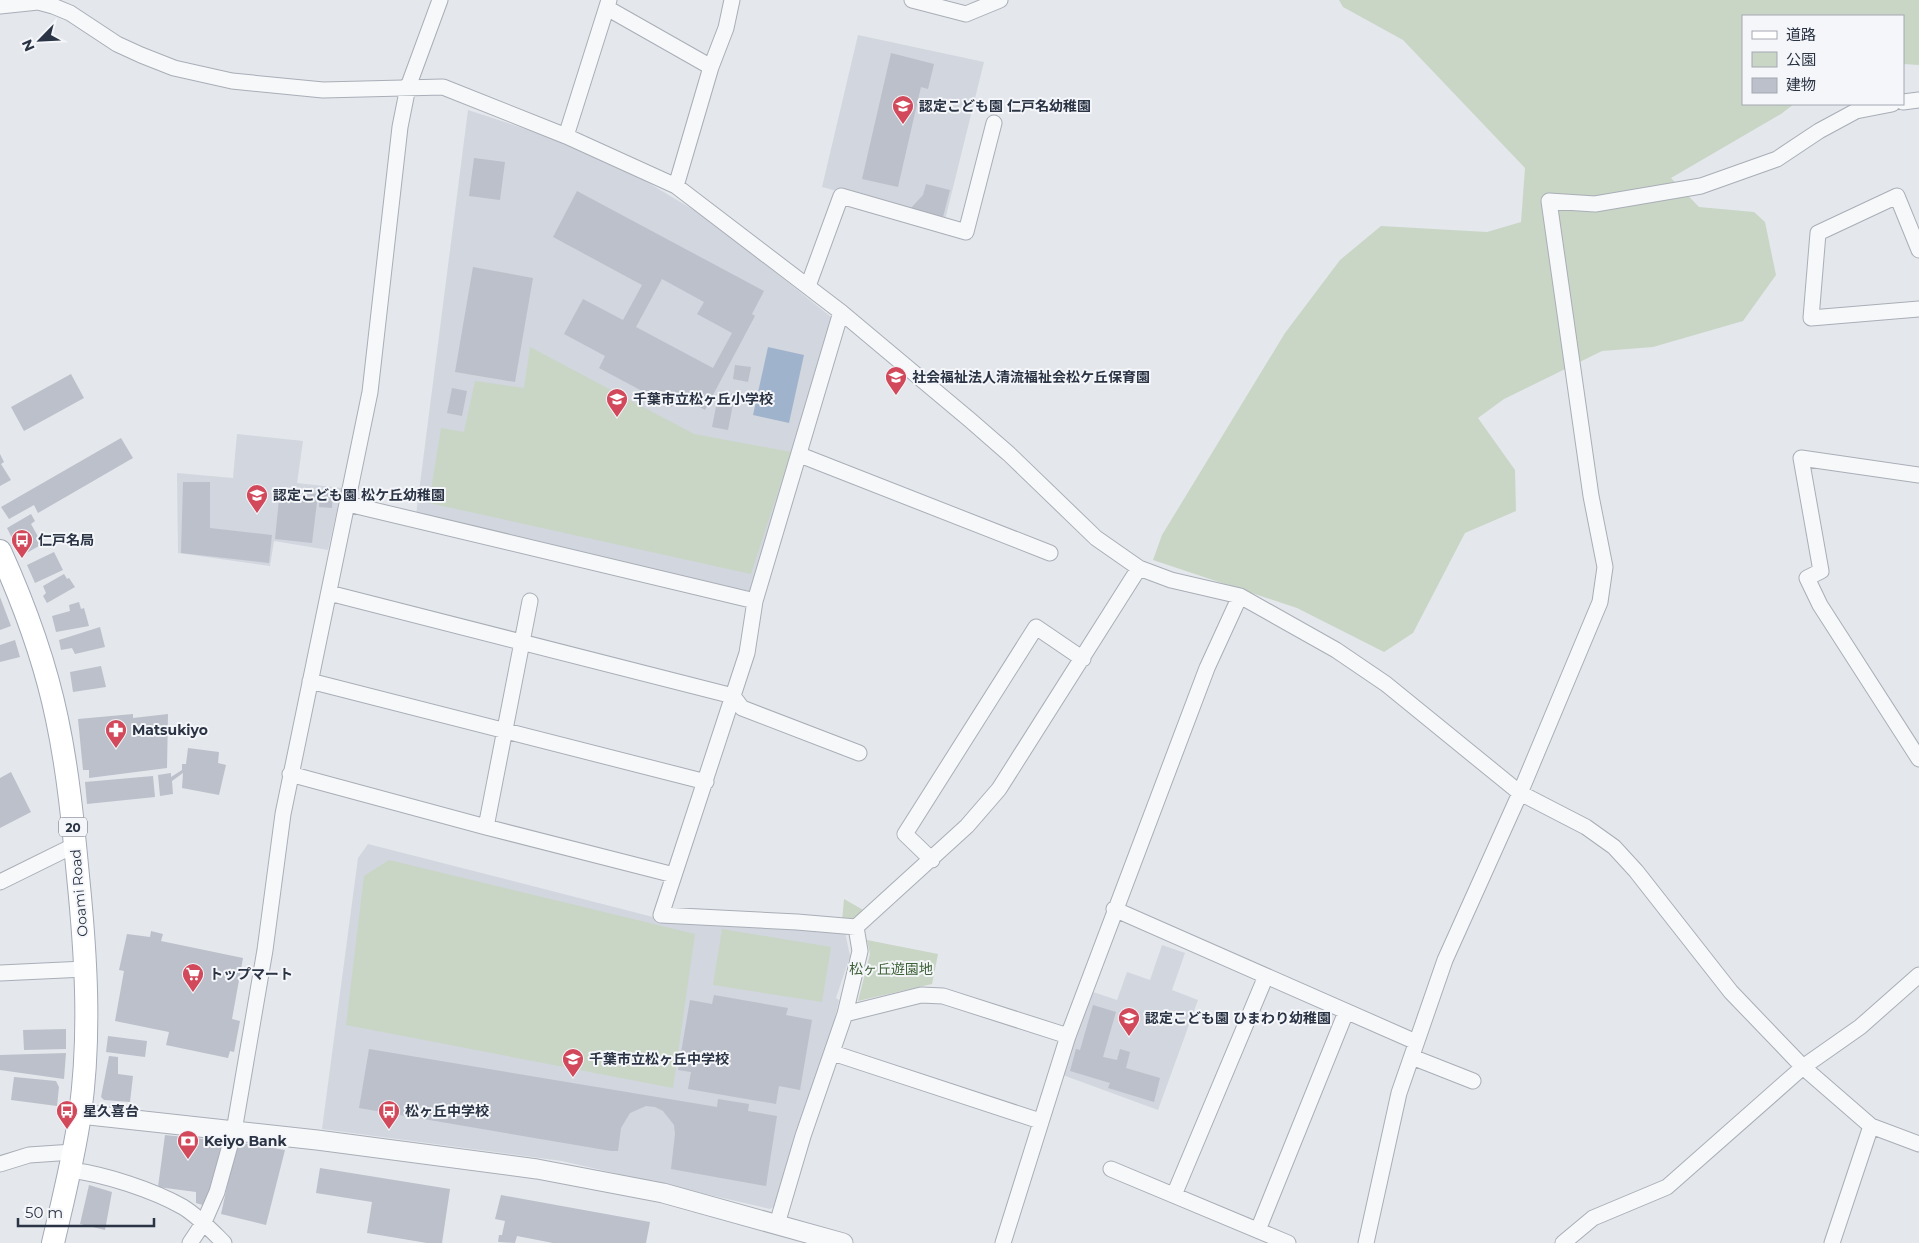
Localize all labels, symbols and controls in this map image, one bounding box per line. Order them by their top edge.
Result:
north arrow [15,15,65,65]
legend [1742,15,1904,105]
text: 道路 [1786,25,1816,44]
text: N [18,36,39,54]
text: 公園 [1786,50,1816,69]
text: 建物 [1786,75,1816,94]
school or university icon: 認定こども園 仁戸名幼稚園 [891,94,915,125]
place label: 認定こども園 仁戸名幼稚園 [919,97,1091,115]
school or university icon: 社会福祉法人清流福祉会松ケ丘保育園 [884,365,908,396]
place label: 社会福祉法人清流福祉会松ケ丘保育園 [912,368,1150,386]
school or university icon: 千葉市立松ヶ丘小学校 [605,387,629,418]
place label: 千葉市立松ヶ丘小学校 [633,390,773,408]
school or university icon: 認定こども園 松ケ丘幼稚園 [245,483,269,514]
place label: 認定こども園 松ケ丘幼稚園 [273,486,445,504]
bus stop icon: 仁戸名局 [10,528,34,559]
place label: 仁戸名局 [38,531,94,549]
pharmacy icon: Matsukiyo [104,718,128,749]
place label: Matsukiyo [132,721,208,739]
road number: 20 [59,818,87,836]
street label: Ooami Road [66,849,92,937]
park label: 松ヶ丘遊園地 [849,960,933,978]
supermarket icon: トップマート [181,962,205,993]
place label: トップマート [209,965,293,983]
school or university icon: 認定こども園 ひまわり幼稚園 [1117,1006,1141,1037]
place label: 認定こども園 ひまわり幼稚園 [1145,1009,1331,1027]
school or university icon: 千葉市立松ヶ丘中学校 [561,1047,585,1078]
place label: 千葉市立松ヶ丘中学校 [589,1050,729,1068]
bus stop icon: 星久喜台 [55,1099,79,1130]
bus stop icon: 松ヶ丘中学校 [377,1099,401,1130]
place label: 星久喜台 [83,1102,139,1120]
place label: 松ヶ丘中学校 [405,1102,489,1120]
bank icon: Keiyo Bank [176,1129,200,1160]
place label: Keiyo Bank [204,1132,287,1150]
scale bar [18,1196,154,1228]
text: 50 m [25,1203,63,1222]

